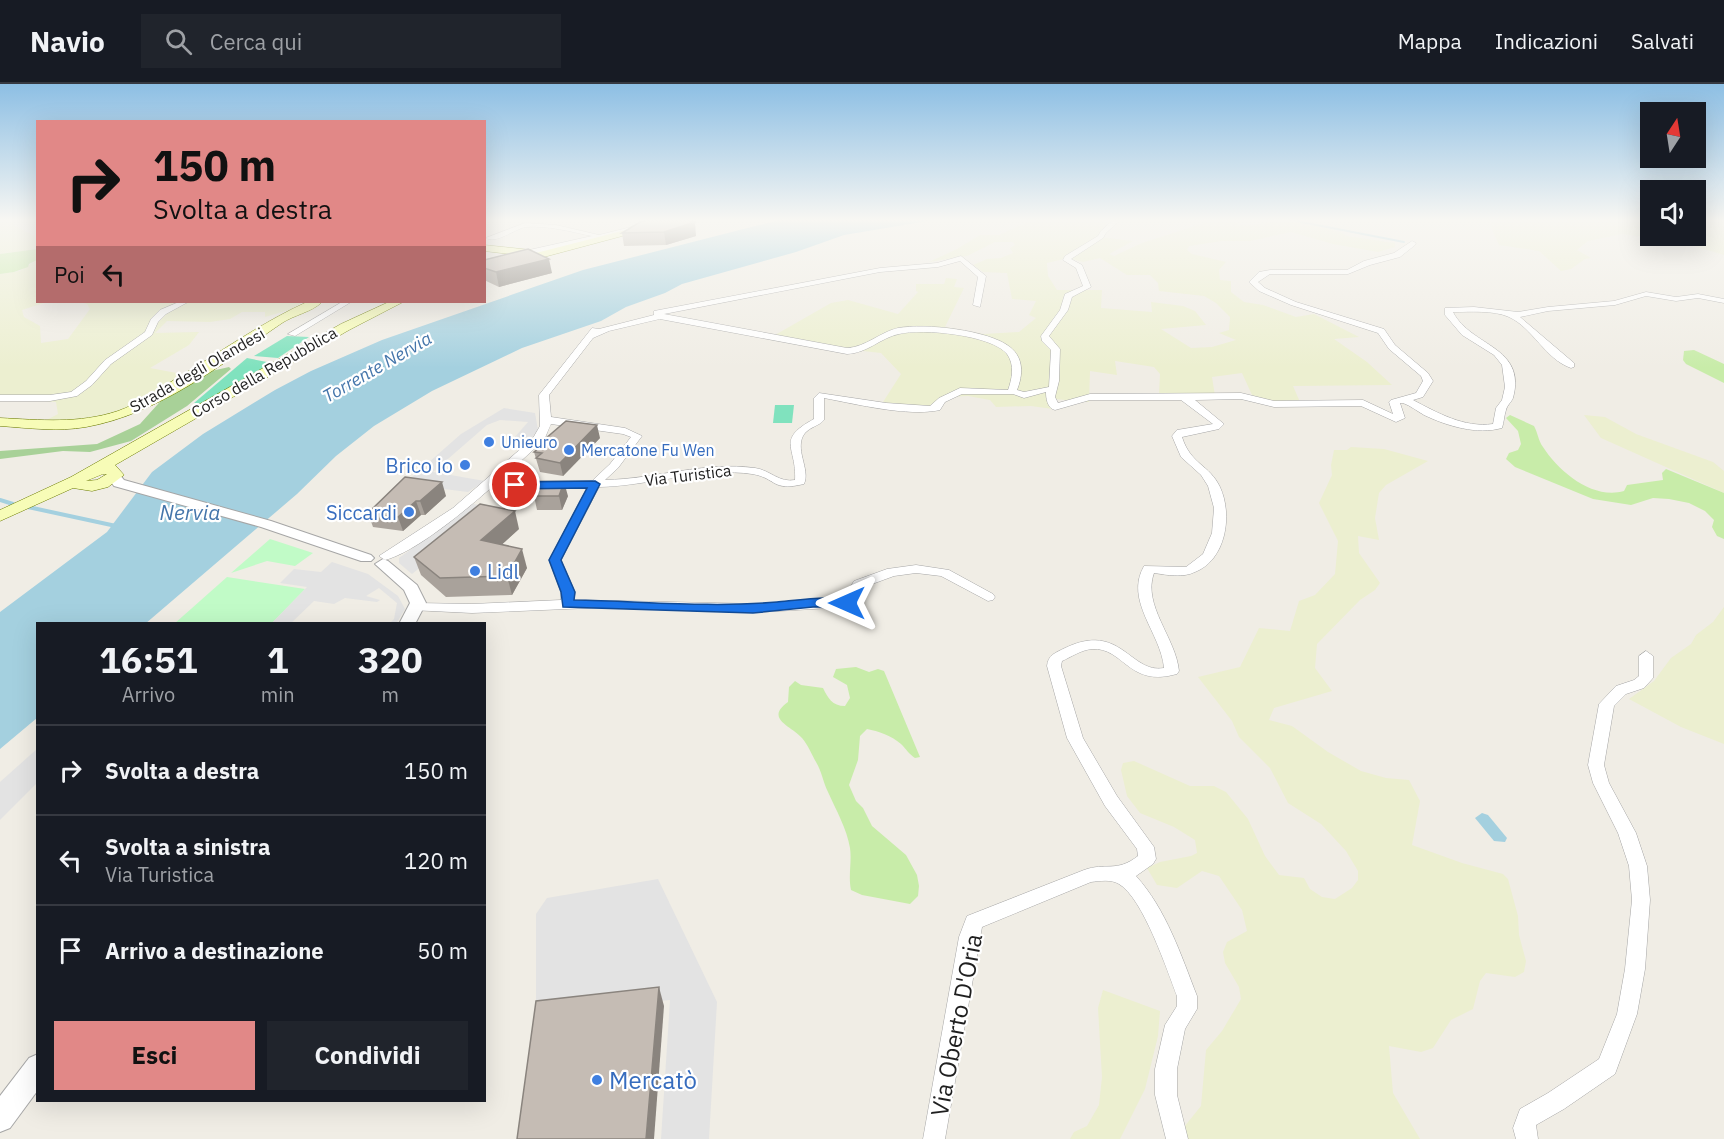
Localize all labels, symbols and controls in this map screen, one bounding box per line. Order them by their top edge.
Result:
search box [141,14,561,68]
text: Navio [30,23,105,60]
icon: search [162,25,195,58]
text: Cerca qui [210,27,302,56]
text: Mappa [1398,27,1462,55]
text: Indicazioni [1495,27,1598,55]
text: Salvati [1631,27,1694,55]
north arrow [1640,102,1706,168]
map controls [1640,102,1706,246]
text: 150 m [153,138,276,193]
icon: right [54,144,132,222]
button: sound [1640,180,1706,246]
text: Svolta a destra [153,191,332,226]
icon: left [97,258,130,291]
text: Poi [54,260,85,289]
street label: Corso della Repubblica [188,322,341,422]
street label: Strada degli Olandesi [126,323,268,417]
water label: Torrente Nervia [318,326,436,408]
place label: Unieuro [501,432,558,452]
marker: Unieuro [482,435,496,449]
place label: Mercatone Fu Wen [581,440,715,460]
marker: Mercatone Fu Wen [562,443,576,457]
place label: Brico io [386,452,453,479]
marker: Brico io [458,458,472,472]
pin [489,459,540,510]
street label: Via Turistica [643,460,733,490]
icon: arrive [498,468,531,501]
water label: Nervia [160,498,220,526]
place label: Siccardi [326,499,397,526]
marker: Siccardi [402,505,416,519]
place label: Lidl [487,558,519,585]
marker: Lidl [468,564,482,578]
position arrow [815,571,879,635]
text: 16:51 [99,636,198,683]
text: 1 [267,636,289,683]
text: 320 [358,636,423,683]
text: Arrivo [122,681,175,708]
text: min [261,681,295,708]
text: m [382,681,399,708]
icon: right [54,754,87,787]
text: Svolta a destra [105,756,259,785]
text: 150 m [404,756,468,785]
text: Svolta a sinistra [105,832,270,861]
icon: left [54,844,87,877]
text: 120 m [404,846,468,875]
text: Via Turistica [105,861,214,888]
street label: Via Oberto D'Oria [923,931,989,1119]
icon: arrive [54,934,87,967]
text: Arrivo a destinazione [105,936,324,965]
text: 50 m [417,936,468,965]
button: Esci [54,1021,255,1090]
button: Condividi [267,1021,468,1090]
place label: Mercatò [609,1064,697,1096]
marker: Mercatò [590,1073,604,1087]

